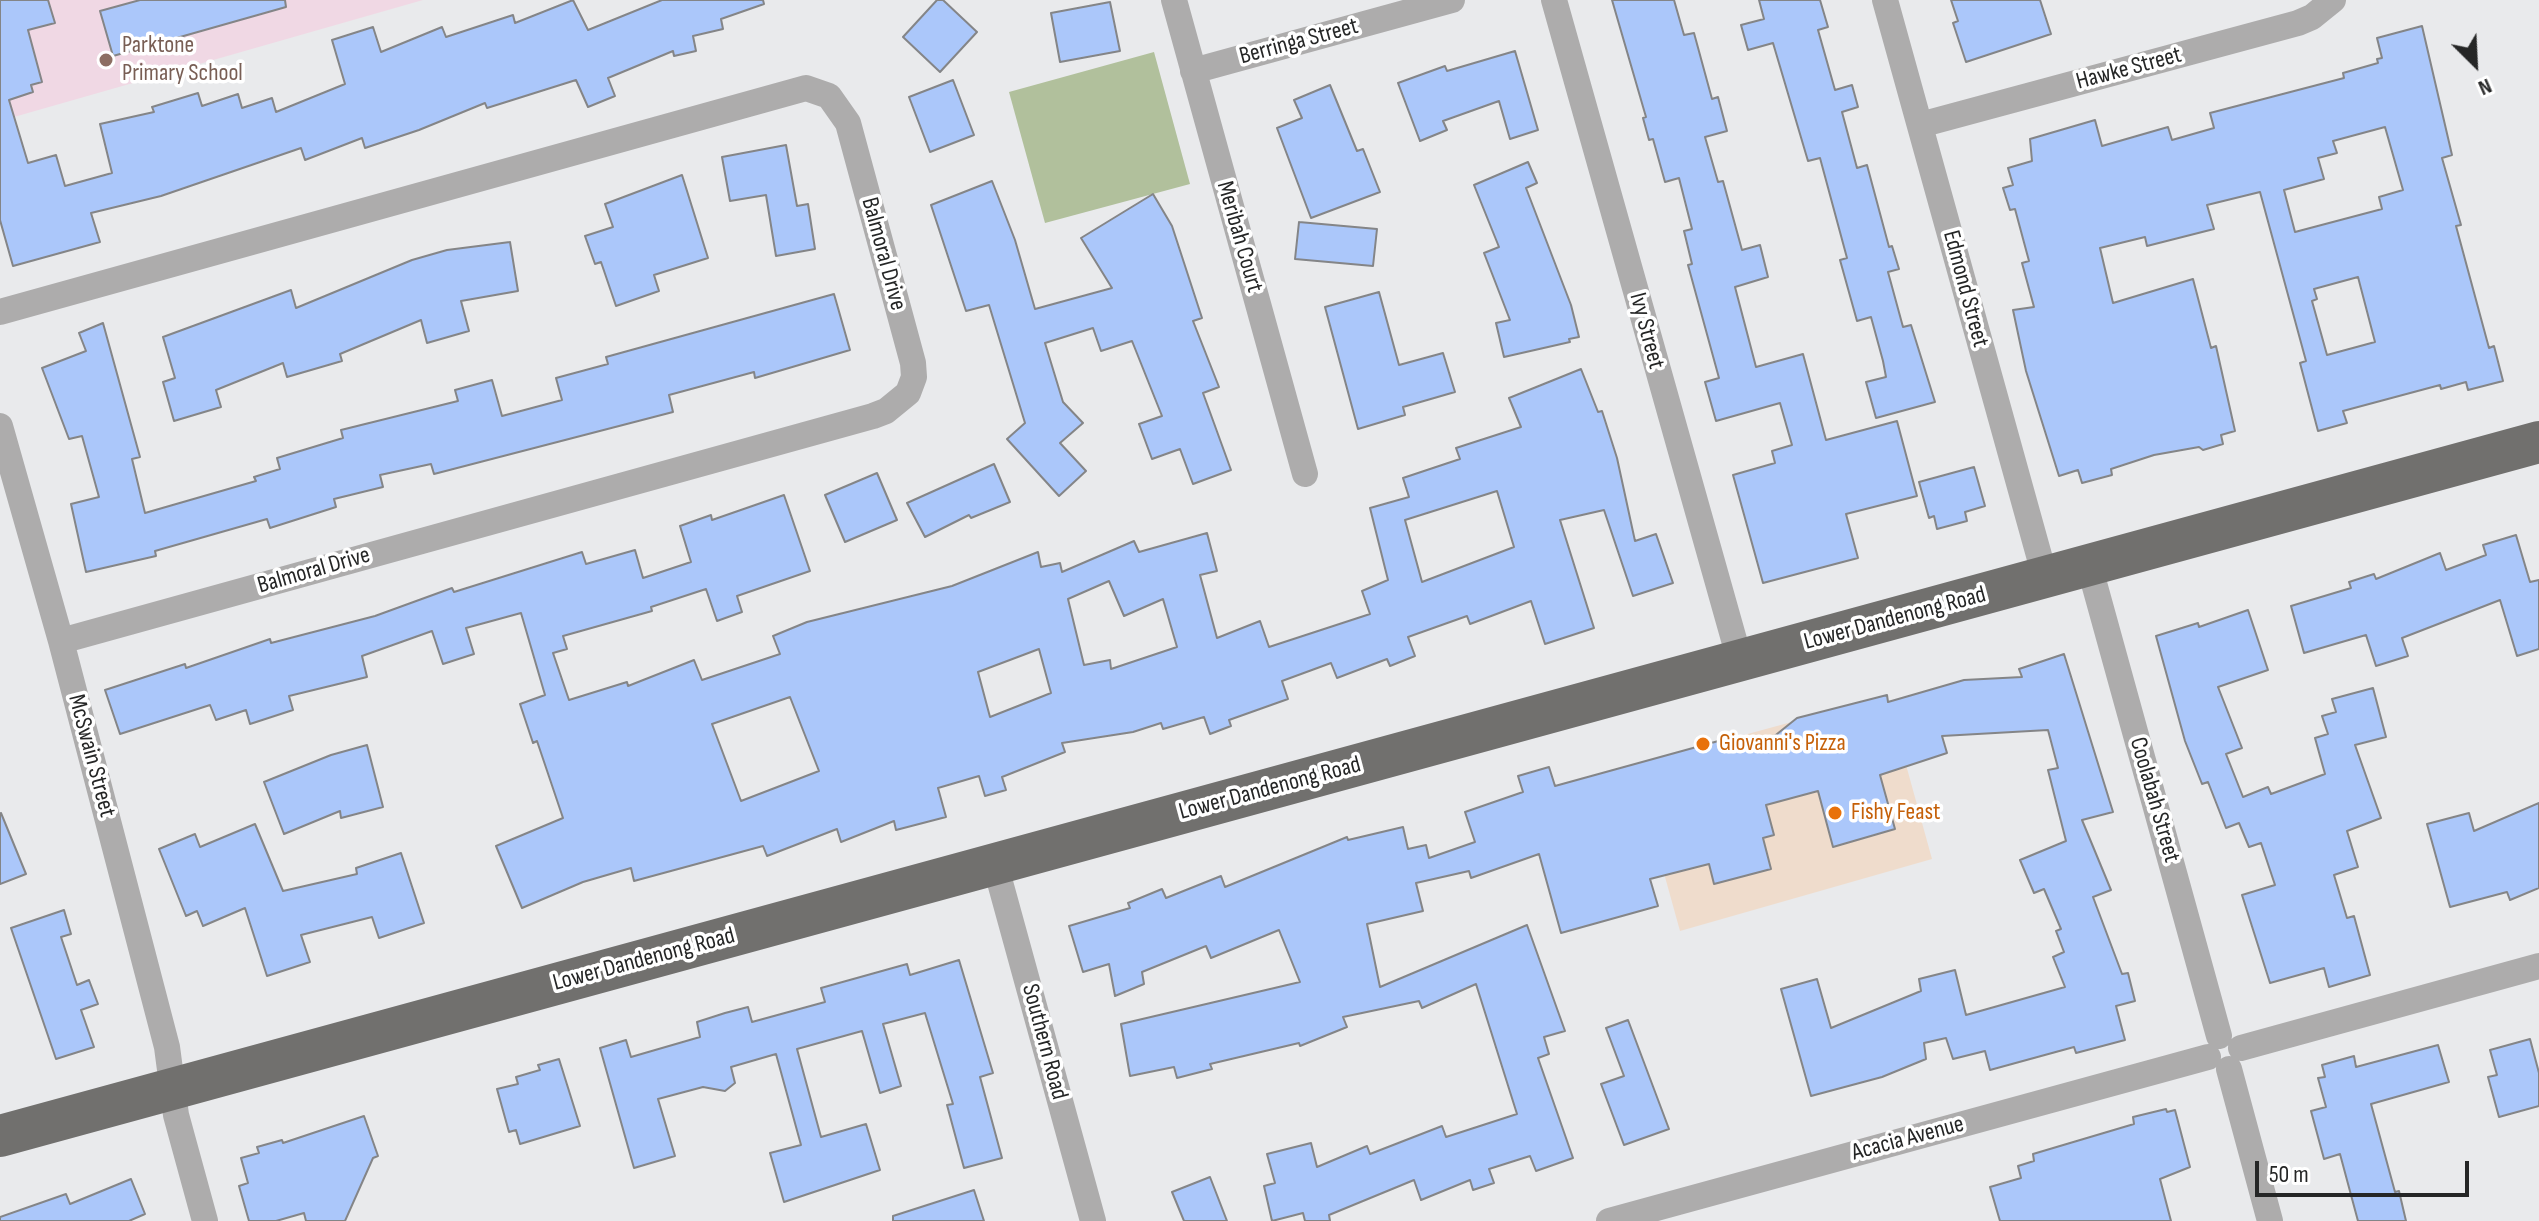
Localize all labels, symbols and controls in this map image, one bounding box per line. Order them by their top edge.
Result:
street label: Berringa Street [1236,12,1362,72]
north arrow [2435,24,2515,104]
place label: Parktone Primary School [122,32,243,88]
street label: Hawke Street [2073,41,2185,97]
marker: Parktone Primary School [97,51,115,69]
text: N [2474,72,2496,101]
street label: Meribah Court [1209,178,1269,296]
street label: Balmoral Drive [854,194,912,314]
street label: Edmond Street [1936,227,1994,351]
street label: Ivy Street [1622,290,1670,372]
street label: Balmoral Drive [254,541,374,601]
street label: Lower Dandenong Road [1801,581,1989,657]
street label: McSwain Street [61,692,121,820]
place label: Giovanni's Pizza [1719,730,1846,758]
street label: Coolabah Street [2122,734,2186,866]
marker: Giovanni's Pizza [1694,735,1712,753]
street label: Lower Dandenong Road [1176,751,1364,827]
place label: Fishy Feast [1851,799,1940,827]
marker: Fishy Feast [1826,804,1844,822]
street label: Lower Dandenong Road [550,922,738,998]
street label: Southern Road [1015,981,1073,1103]
street label: Acacia Avenue [1849,1110,1967,1168]
scale bar [2259,1145,2473,1195]
text: 50 m [2269,1160,2309,1189]

